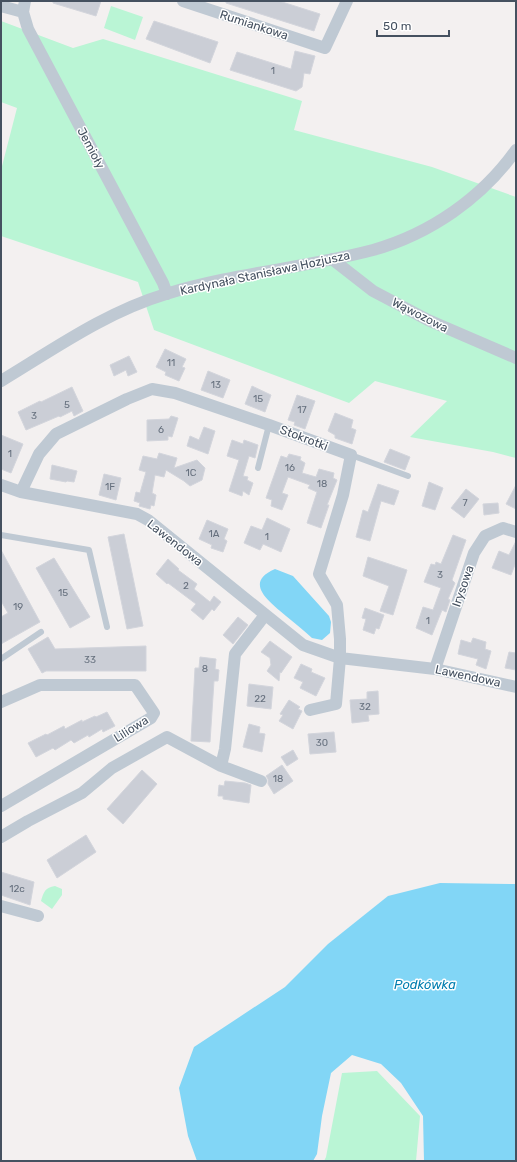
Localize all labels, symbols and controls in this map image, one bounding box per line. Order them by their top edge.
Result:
street label: Rumiankowa [218,7,290,43]
scale bar [377,12,449,38]
text: 50 m [383,19,411,33]
house number: 1 [271,65,275,77]
street label: Jemioły [74,125,108,171]
street label: Kardynała Stanisława Hozjusza [179,248,351,298]
street label: Wąwozowa [390,295,450,335]
house number: 11 [167,357,175,369]
house number: 13 [211,379,221,391]
house number: 15 [253,393,263,405]
house number: 5 [64,399,70,411]
house number: 17 [297,404,307,416]
house number: 3 [31,410,37,422]
street label: Stokrotki [278,422,330,454]
house number: 6 [158,424,164,436]
house number: 1 [8,448,12,460]
house number: 16 [285,462,295,474]
house number: 1C [186,467,197,479]
house number: 18 [317,478,327,490]
house number: 1F [105,481,115,493]
house number: 7 [462,497,468,509]
street label: Lawendowa [144,517,206,569]
house number: 1A [209,528,220,540]
house number: 1 [265,531,269,543]
street label: Irysowa [449,563,477,609]
house number: 3 [437,569,443,581]
house number: 2 [183,580,189,592]
house number: 15 [58,587,68,599]
house number: 19 [13,601,23,613]
house number: 1 [426,615,430,627]
house number: 33 [84,654,96,666]
street label: Lawendowa [434,662,502,690]
house number: 8 [202,663,208,675]
house number: 22 [254,693,266,705]
house number: 32 [359,701,371,713]
street label: Liliowa [111,713,151,745]
house number: 30 [316,737,328,749]
house number: 18 [273,773,283,785]
house number: 12c [9,883,25,895]
water label: Podkówka [394,977,456,992]

